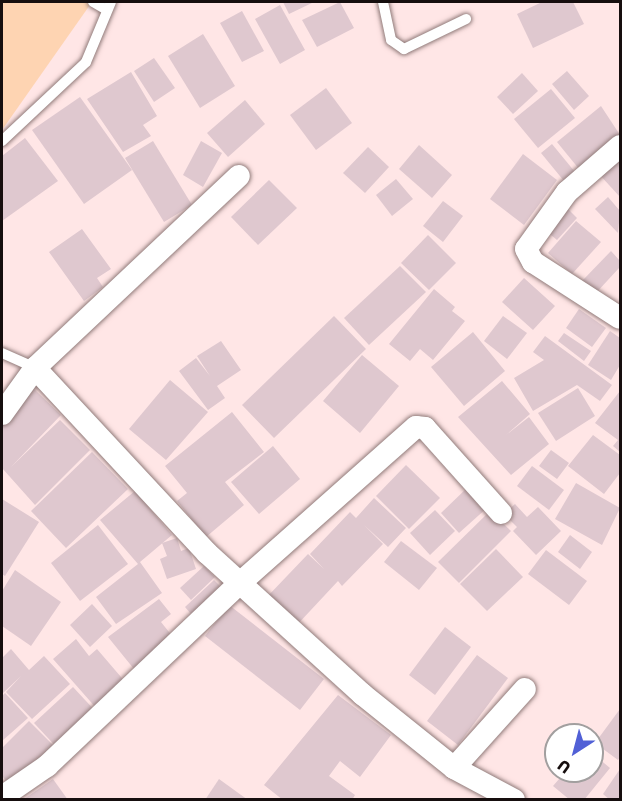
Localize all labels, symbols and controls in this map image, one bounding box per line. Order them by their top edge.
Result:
north arrow [544,723,604,783]
text: U [553,754,576,779]

